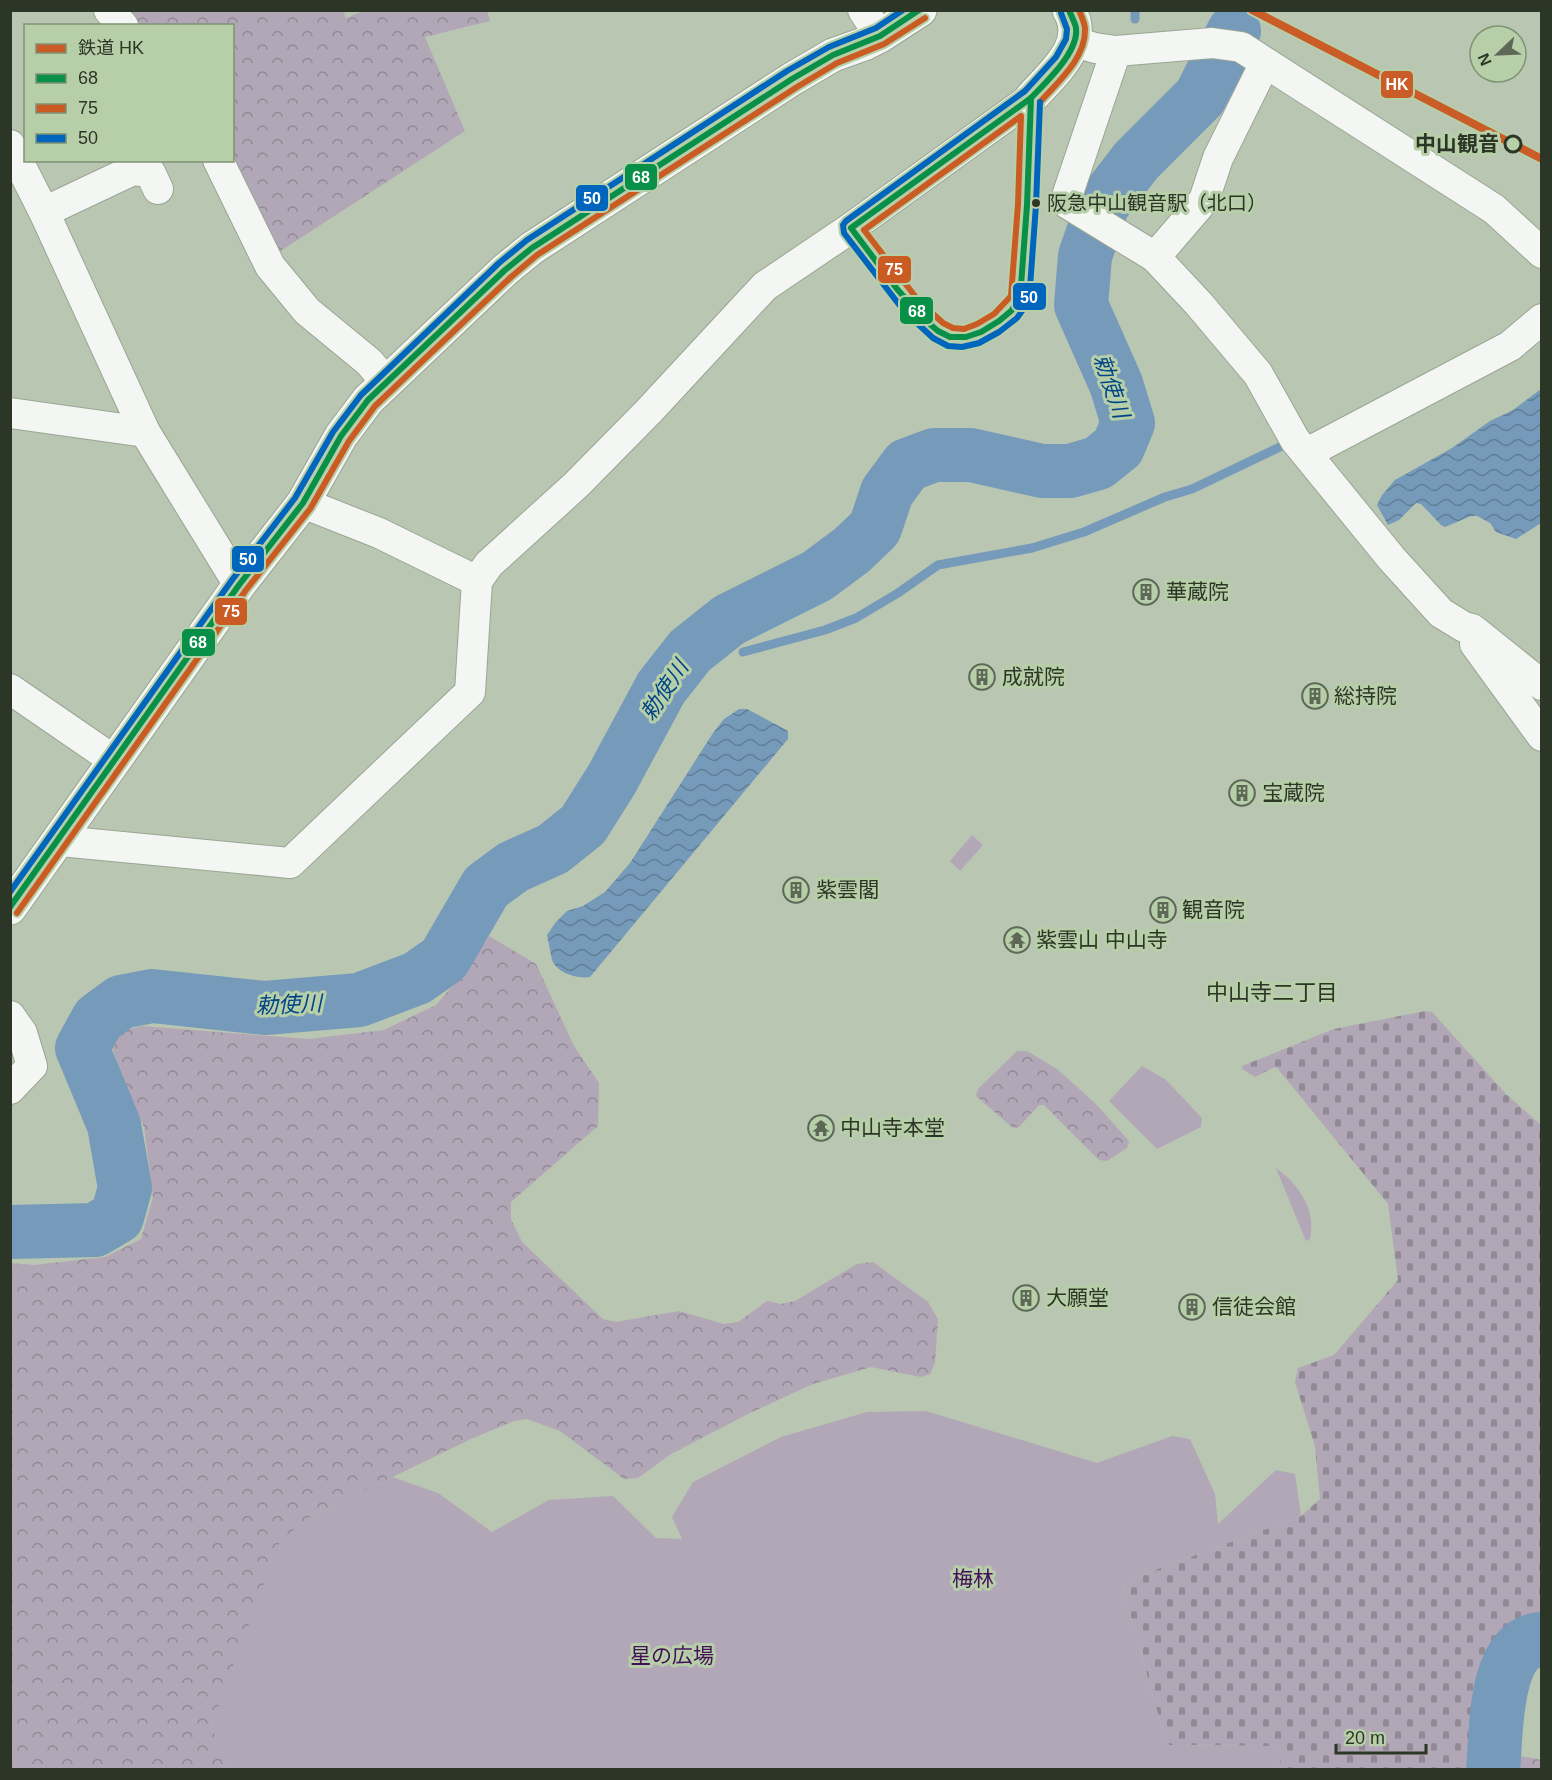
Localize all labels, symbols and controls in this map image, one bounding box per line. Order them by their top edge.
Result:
legend [24,24,234,162]
north arrow [1468,24,1528,84]
text: 鉄道 HK [78,38,144,58]
text: N [1475,51,1495,68]
text: 68 [78,68,98,88]
line badge: HK [1380,70,1414,99]
text: HK [1385,76,1409,93]
text: 75 [78,98,98,118]
text: 50 [78,128,98,148]
place label: 中山観音 [1415,132,1499,155]
marker: 中山観音 [1504,135,1522,153]
line badge: 68 [624,163,658,191]
text: 68 [632,169,650,186]
line badge: 50 [575,184,609,212]
text: 50 [583,190,601,207]
place label: 阪急中山観音駅（北口） [1047,192,1267,214]
marker: 阪急中山観音駅（北口） [1030,197,1042,209]
line badge: 75 [877,255,912,284]
text: 75 [885,261,903,278]
line badge: 50 [1012,282,1047,311]
text: 50 [1020,289,1038,306]
line badge: 68 [899,296,934,325]
text: 68 [908,303,926,320]
water label: 勅使川 [1089,351,1135,423]
line badge: 50 [231,545,265,573]
text: 50 [239,551,257,568]
building icon: 華蔵院 [1131,577,1161,607]
place label: 華蔵院 [1166,580,1229,603]
line badge: 75 [214,597,248,626]
text: 75 [222,603,240,620]
line badge: 68 [181,628,216,657]
text: 68 [189,634,207,651]
water label: 勅使川 [636,654,694,725]
building icon: 成就院 [967,662,997,692]
place label: 成就院 [1002,665,1065,688]
building icon: 総持院 [1300,681,1330,711]
place label: 総持院 [1334,684,1397,707]
building icon: 宝蔵院 [1227,778,1257,808]
place label: 宝蔵院 [1262,781,1325,804]
building icon: 紫雲閣 [781,875,811,905]
place label: 紫雲閣 [816,878,879,901]
building icon: 観音院 [1148,895,1178,925]
place label: 観音院 [1182,898,1245,921]
temple icon: 紫雲山 中山寺 [1002,925,1032,955]
place label: 紫雲山 中山寺 [1036,928,1168,951]
district label: 中山寺二丁目 [1206,980,1338,1005]
water label: 勅使川 [256,991,324,1018]
temple icon: 中山寺本堂 [806,1113,836,1143]
place label: 中山寺本堂 [840,1116,945,1139]
building icon: 大願堂 [1011,1283,1041,1313]
place label: 大願堂 [1046,1286,1109,1309]
building icon: 信徒会館 [1177,1292,1207,1322]
place label: 信徒会館 [1212,1295,1296,1318]
park label: 梅林 [952,1567,994,1590]
park label: 星の広場 [630,1644,714,1667]
scale bar [1336,1717,1426,1755]
text: 20 m [1345,1728,1385,1748]

